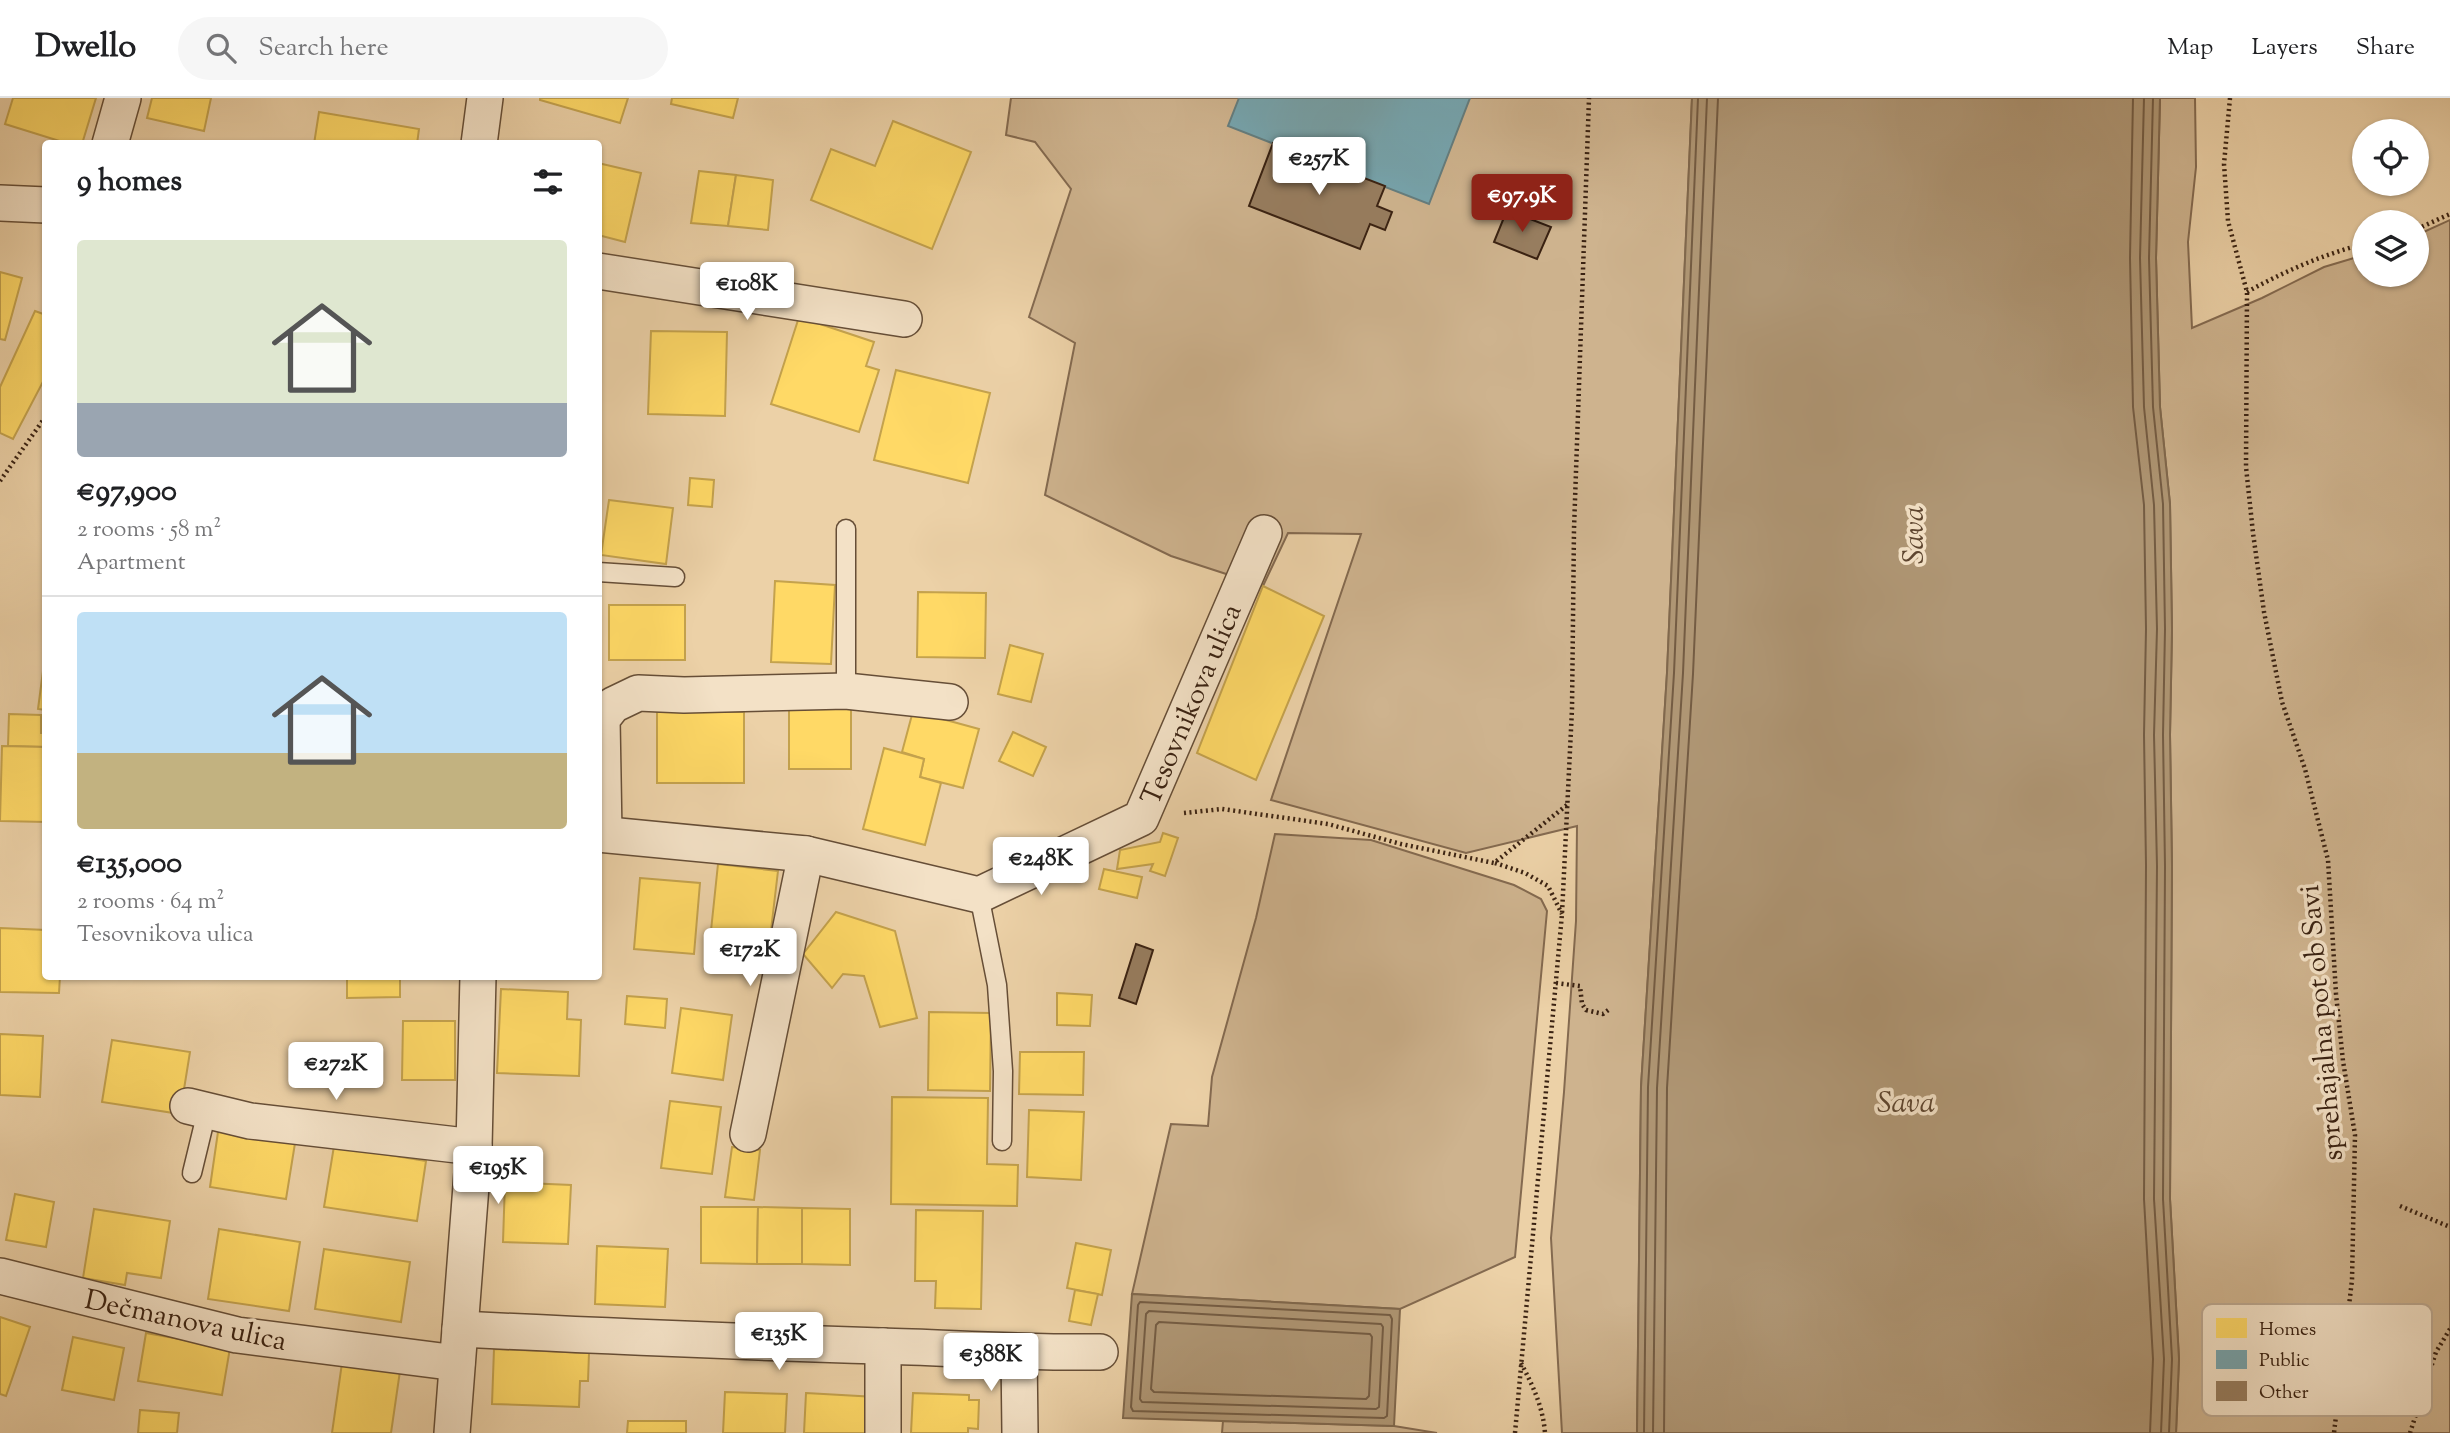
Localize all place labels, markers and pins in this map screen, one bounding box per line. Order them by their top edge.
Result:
pin: €257K [1270,138,1368,197]
pin: €97.9K [1465,174,1579,234]
pin: €108K [698,262,796,322]
pin: €248K [992,838,1090,897]
pin: €172K [701,928,799,988]
pin: €272K [287,1042,385,1102]
pin: €195K [449,1146,547,1206]
pin: €135K [730,1312,828,1372]
pin: €388K [942,1334,1040,1393]

